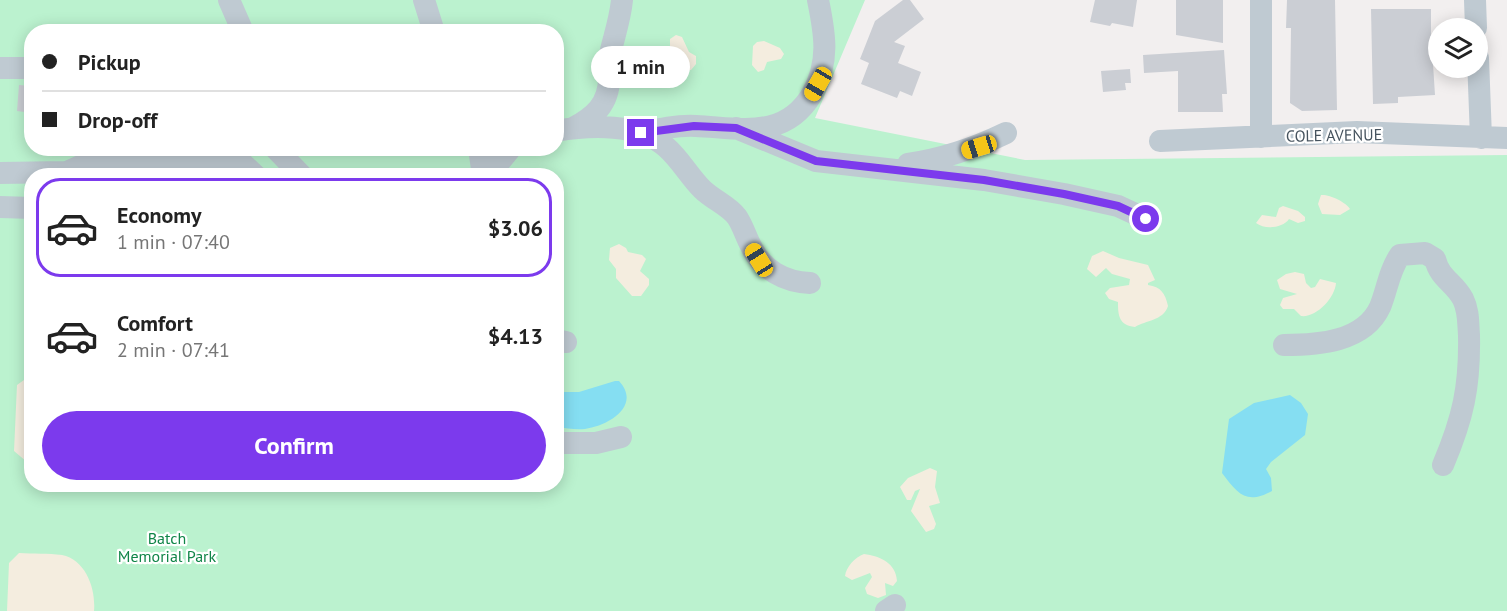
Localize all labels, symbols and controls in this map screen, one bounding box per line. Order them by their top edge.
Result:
map controls [1428,18,1488,78]
button: layers [1428,18,1488,78]
callout: 1 min [592,46,690,88]
text: Pickup [78,48,141,76]
text: 1 min [616,54,665,80]
car [801,64,835,104]
text: Drop-off [78,106,157,134]
route end [627,119,654,146]
street label: COLE AVENUE [1286,124,1382,146]
car [959,133,999,161]
icon: car [45,201,99,255]
text: Economy [117,201,201,229]
route start [1132,205,1159,232]
text: $3.06 [488,214,543,242]
text: 1 min · 07:40 [117,229,230,255]
car [742,240,776,280]
icon: car [45,309,99,363]
text: Comfort [117,309,193,337]
text: $4.13 [488,322,543,350]
text: 2 min · 07:41 [117,337,230,363]
button: Confirm [42,411,546,480]
park label: Batch Memorial Park [118,528,217,566]

